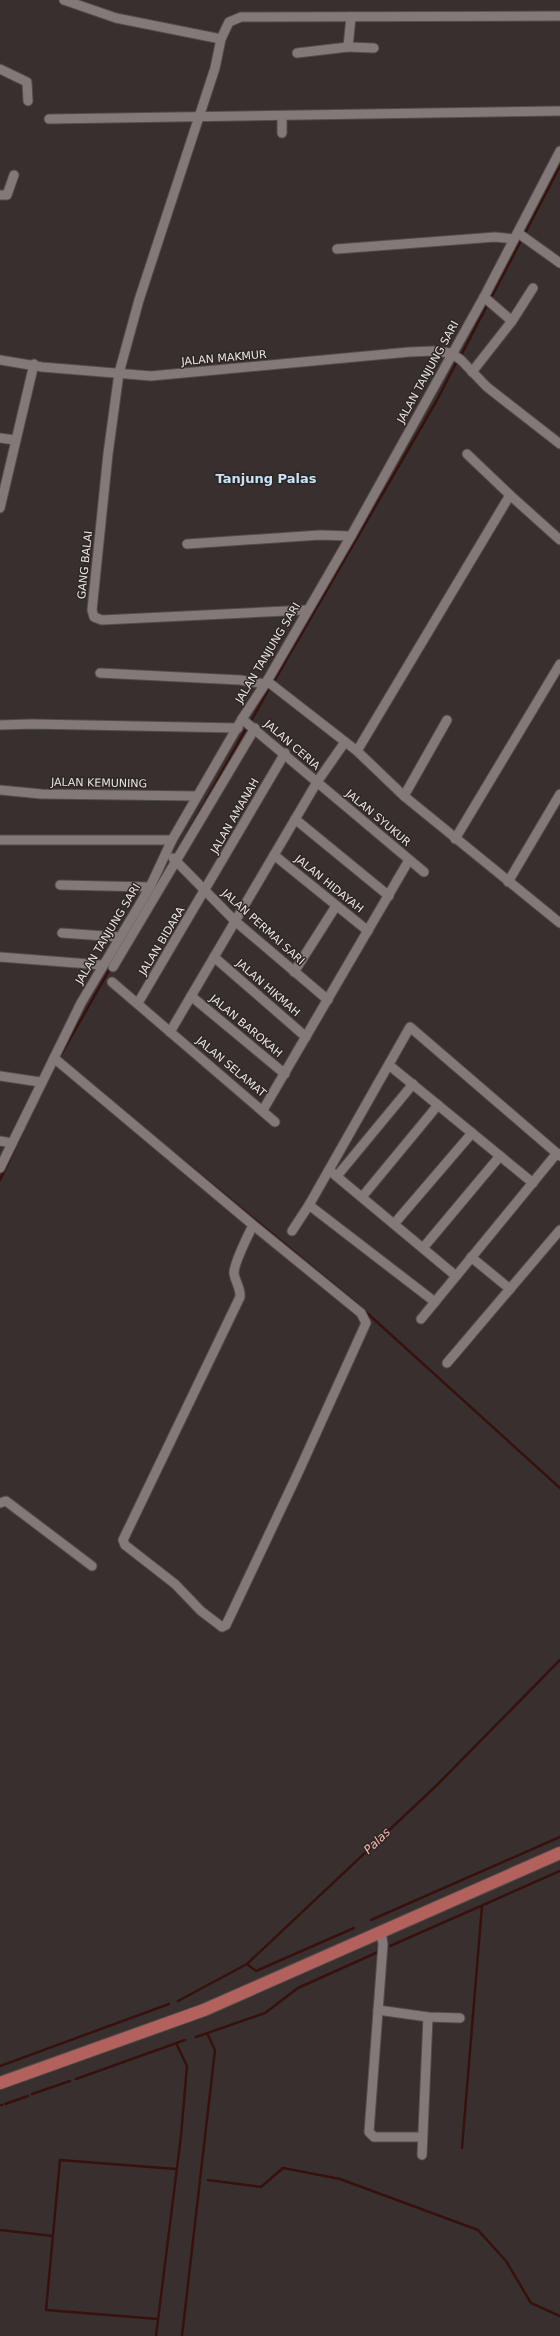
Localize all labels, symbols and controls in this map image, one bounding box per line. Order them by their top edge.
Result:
street label: JALAN TANJUNG SARI [394,319,462,426]
street label: JALAN MAKMUR [180,348,268,368]
district label: Tanjung Palas [216,471,317,486]
street label: GANG BALAI [75,530,95,600]
street label: JALAN TANJUNG SARI [232,600,303,706]
street label: JALAN CERIA [261,717,323,773]
street label: JALAN KEMUNING [50,776,147,790]
street label: JALAN AMANAH [208,776,262,857]
street label: JALAN SYUKUR [342,786,413,849]
street label: JALAN HIDAYAH [291,852,366,916]
street label: JALAN TANJUNG SARI [72,881,143,987]
street label: JALAN PERMAI SARI [218,886,307,968]
street label: JALAN BIDARA [136,904,188,978]
street label: JALAN HIKMAH [233,956,303,1019]
street label: JALAN BAROKAH [206,991,285,1060]
street label: JALAN SELAMAT [193,1033,269,1100]
water label: Palas [361,1825,393,1857]

